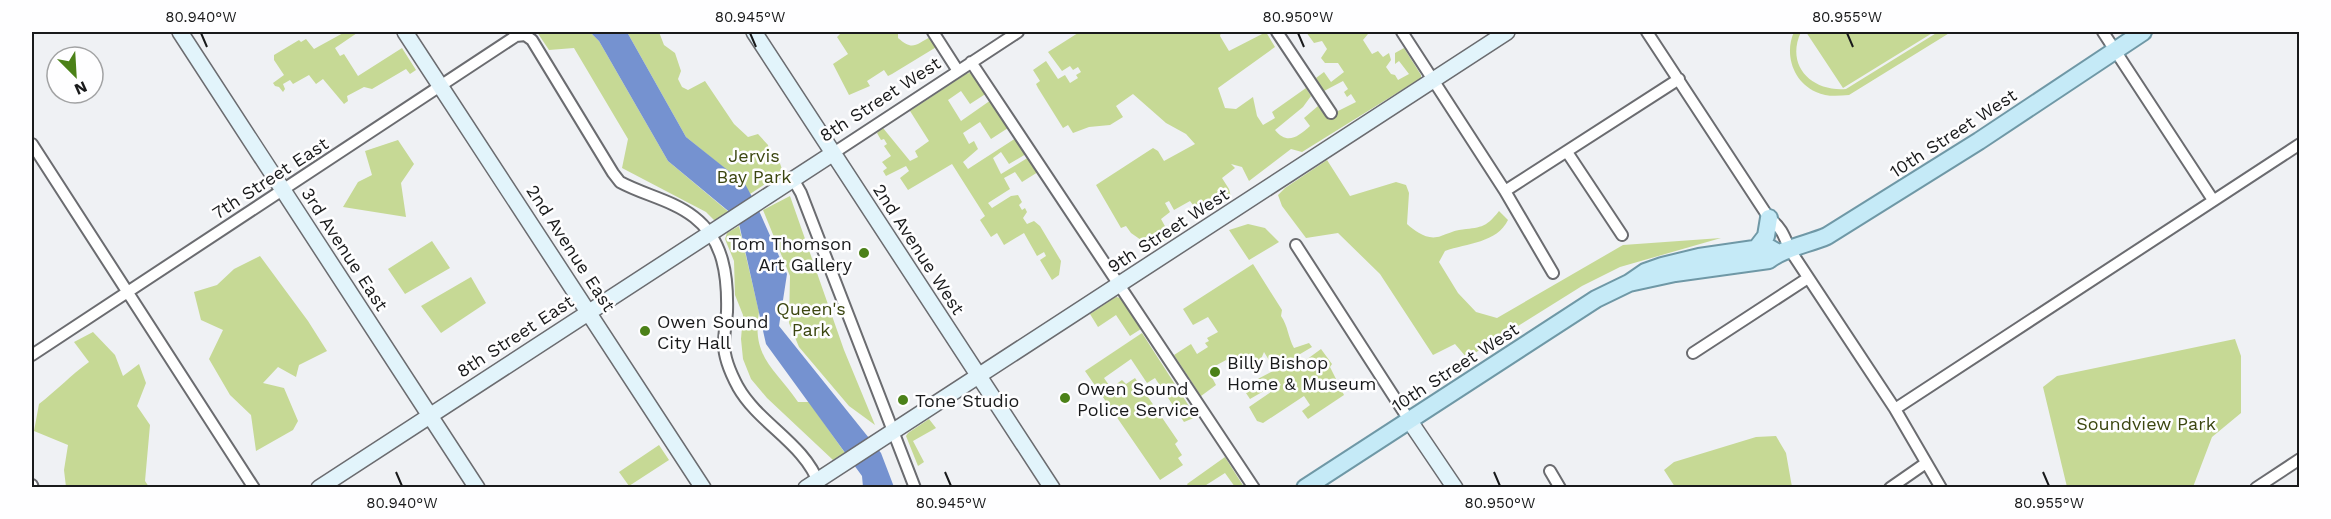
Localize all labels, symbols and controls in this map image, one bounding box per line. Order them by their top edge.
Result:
text: 80.940°W [165,8,237,26]
text: 80.945°W [715,8,785,26]
text: 80.950°W [1263,8,1333,26]
text: 80.955°W [1812,8,1882,26]
north arrow [45,45,105,105]
street label: 8th Street West [816,52,945,146]
text: N [72,77,90,99]
street label: 10th Street West [1886,84,2021,182]
street label: 7th Street East [208,132,332,223]
park label: Jervis Bay Park [716,145,792,187]
street label: 2nd Avenue West [869,180,969,319]
street label: 2nd Avenue East [522,181,620,316]
street label: 3rd Avenue East [297,183,393,315]
street label: 9th Street West [1104,183,1233,277]
place label: Tom Thomson Art Gallery [728,233,853,275]
marker: Tom Thomson Art Gallery [857,246,871,260]
street label: 8th Street East [453,290,578,382]
park label: Queen's Park [776,298,846,340]
place label: Owen Sound City Hall [657,311,769,353]
street label: 10th Street West [1388,318,1523,416]
marker: Owen Sound City Hall [638,324,652,338]
place label: Billy Bishop Home & Museum [1227,352,1376,394]
marker: Billy Bishop Home & Museum [1208,365,1222,379]
place label: Owen Sound Police Service [1077,378,1199,420]
place label: Tone Studio [915,390,1019,411]
marker: Owen Sound Police Service [1058,391,1072,405]
marker: Tone Studio [896,393,910,407]
park label: Soundview Park [2076,413,2216,434]
text: 80.940°W [366,494,438,512]
text: 80.945°W [916,494,986,512]
text: 80.950°W [1465,494,1535,512]
text: 80.955°W [2014,494,2084,512]

